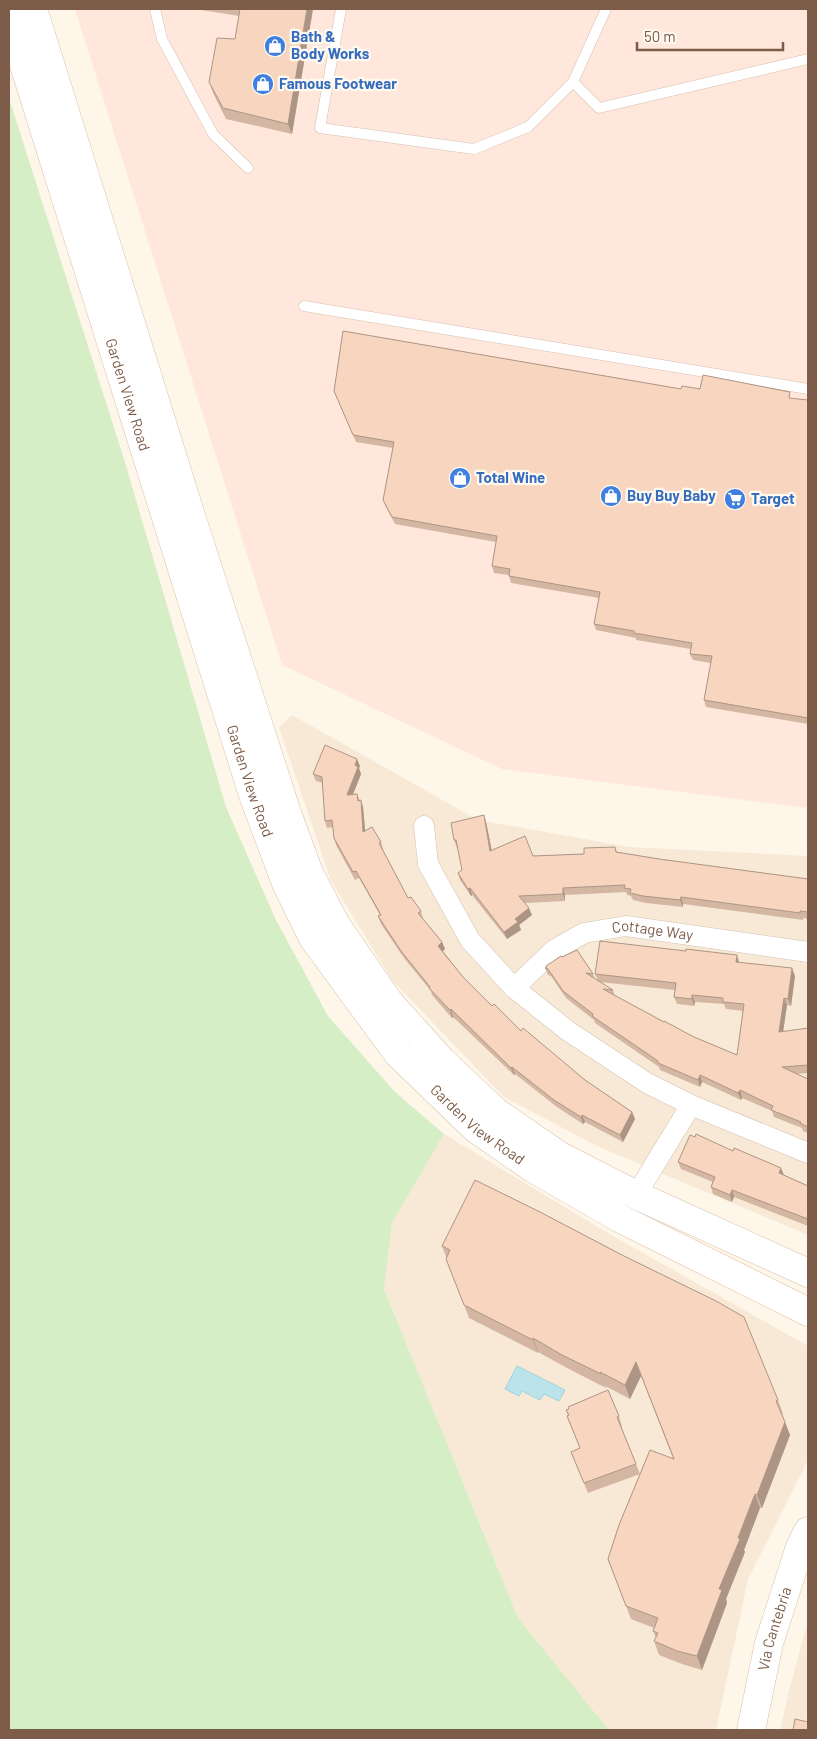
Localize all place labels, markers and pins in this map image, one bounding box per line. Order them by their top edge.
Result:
place label: Bath & Body Works [291,27,370,62]
shop icon: Bath & Body Works [263,34,287,58]
shop icon: Famous Footwear [251,72,275,96]
place label: Famous Footwear [279,74,397,92]
shop icon: Total Wine [448,466,472,490]
place label: Total Wine [476,468,545,486]
shop icon: Buy Buy Baby [599,484,623,508]
place label: Buy Buy Baby [627,486,716,504]
supermarket icon: Target [723,487,747,511]
place label: Target [751,489,795,507]

